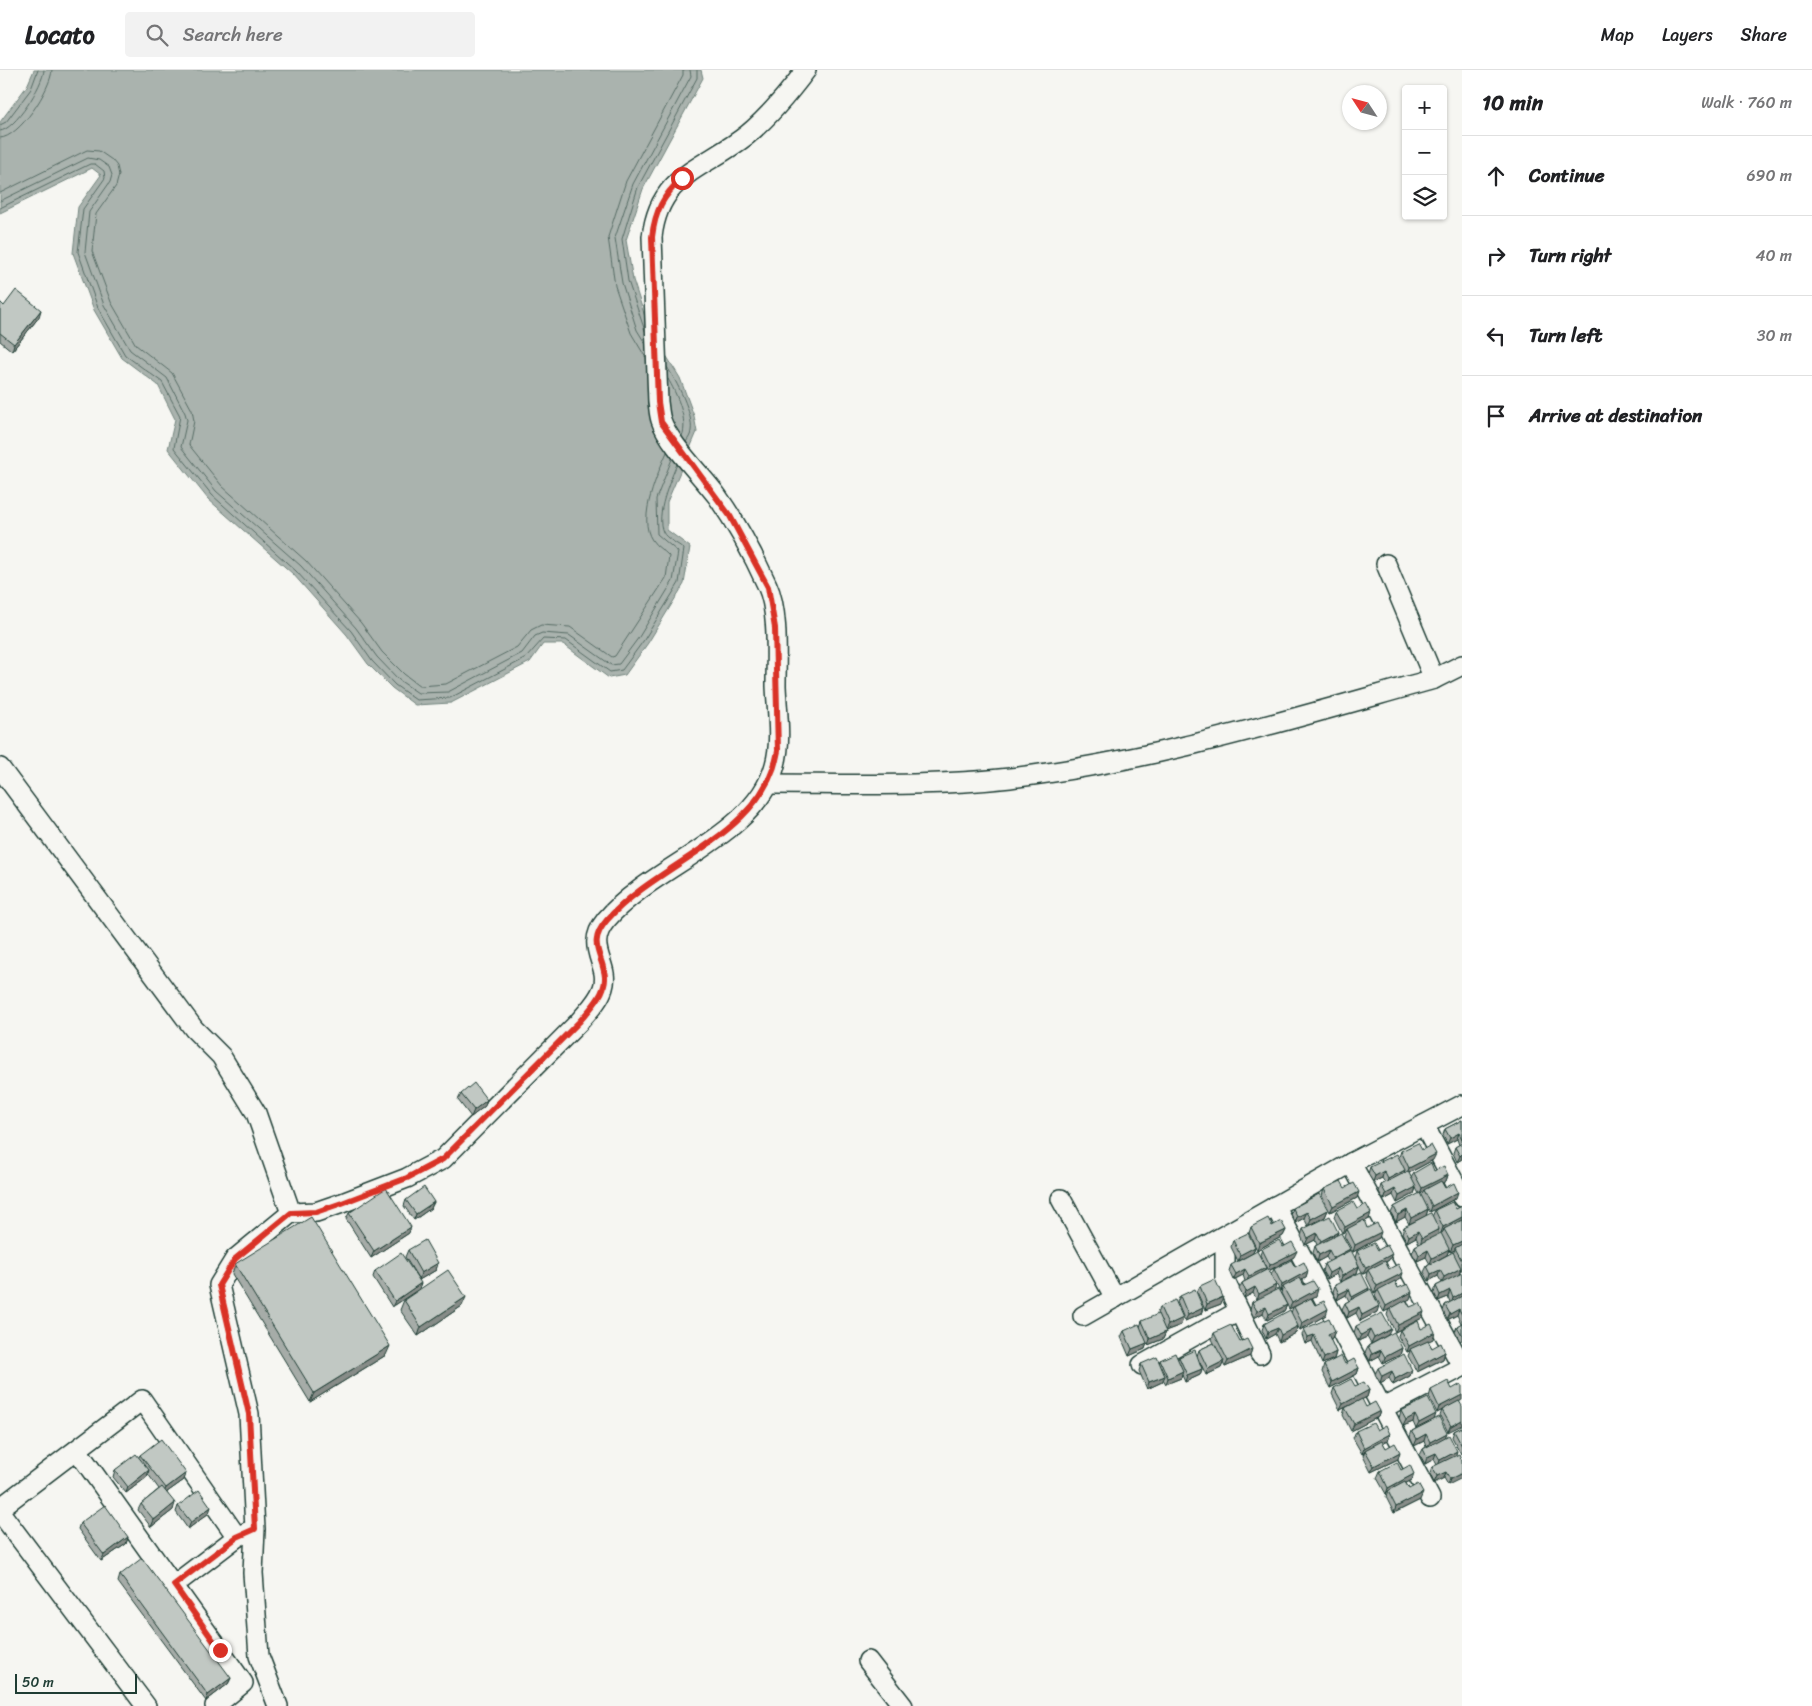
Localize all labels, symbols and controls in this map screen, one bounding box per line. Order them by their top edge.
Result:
search box [125,12,475,57]
text: Locato [25,14,95,56]
text: Search here [183,18,283,51]
text: Map [1601,19,1634,51]
text: Layers [1662,19,1713,51]
text: Share [1741,19,1787,51]
icon: search [143,21,171,49]
text: 10 min [1482,84,1543,122]
north arrow [1342,85,1387,130]
map controls [1402,85,1447,220]
button: + [1402,85,1447,130]
text: Walk · 760 m [1701,88,1792,117]
button: − [1402,130,1447,175]
text: Continue [1529,159,1605,192]
text: 690 m [1747,161,1792,190]
icon: ahead [1482,162,1510,190]
route start [671,167,694,190]
button: layers [1402,175,1447,220]
text: Turn right [1529,239,1611,272]
text: 40 m [1755,241,1792,270]
icon: right [1482,242,1510,270]
text: Turn left [1529,319,1602,352]
text: 30 m [1757,321,1792,350]
icon: left [1482,322,1510,350]
text: Arrive at destination [1529,399,1702,432]
icon: arrive [1482,402,1510,430]
route end [209,1639,232,1662]
text: 50 m [22,1670,54,1695]
scale bar [15,1671,138,1694]

